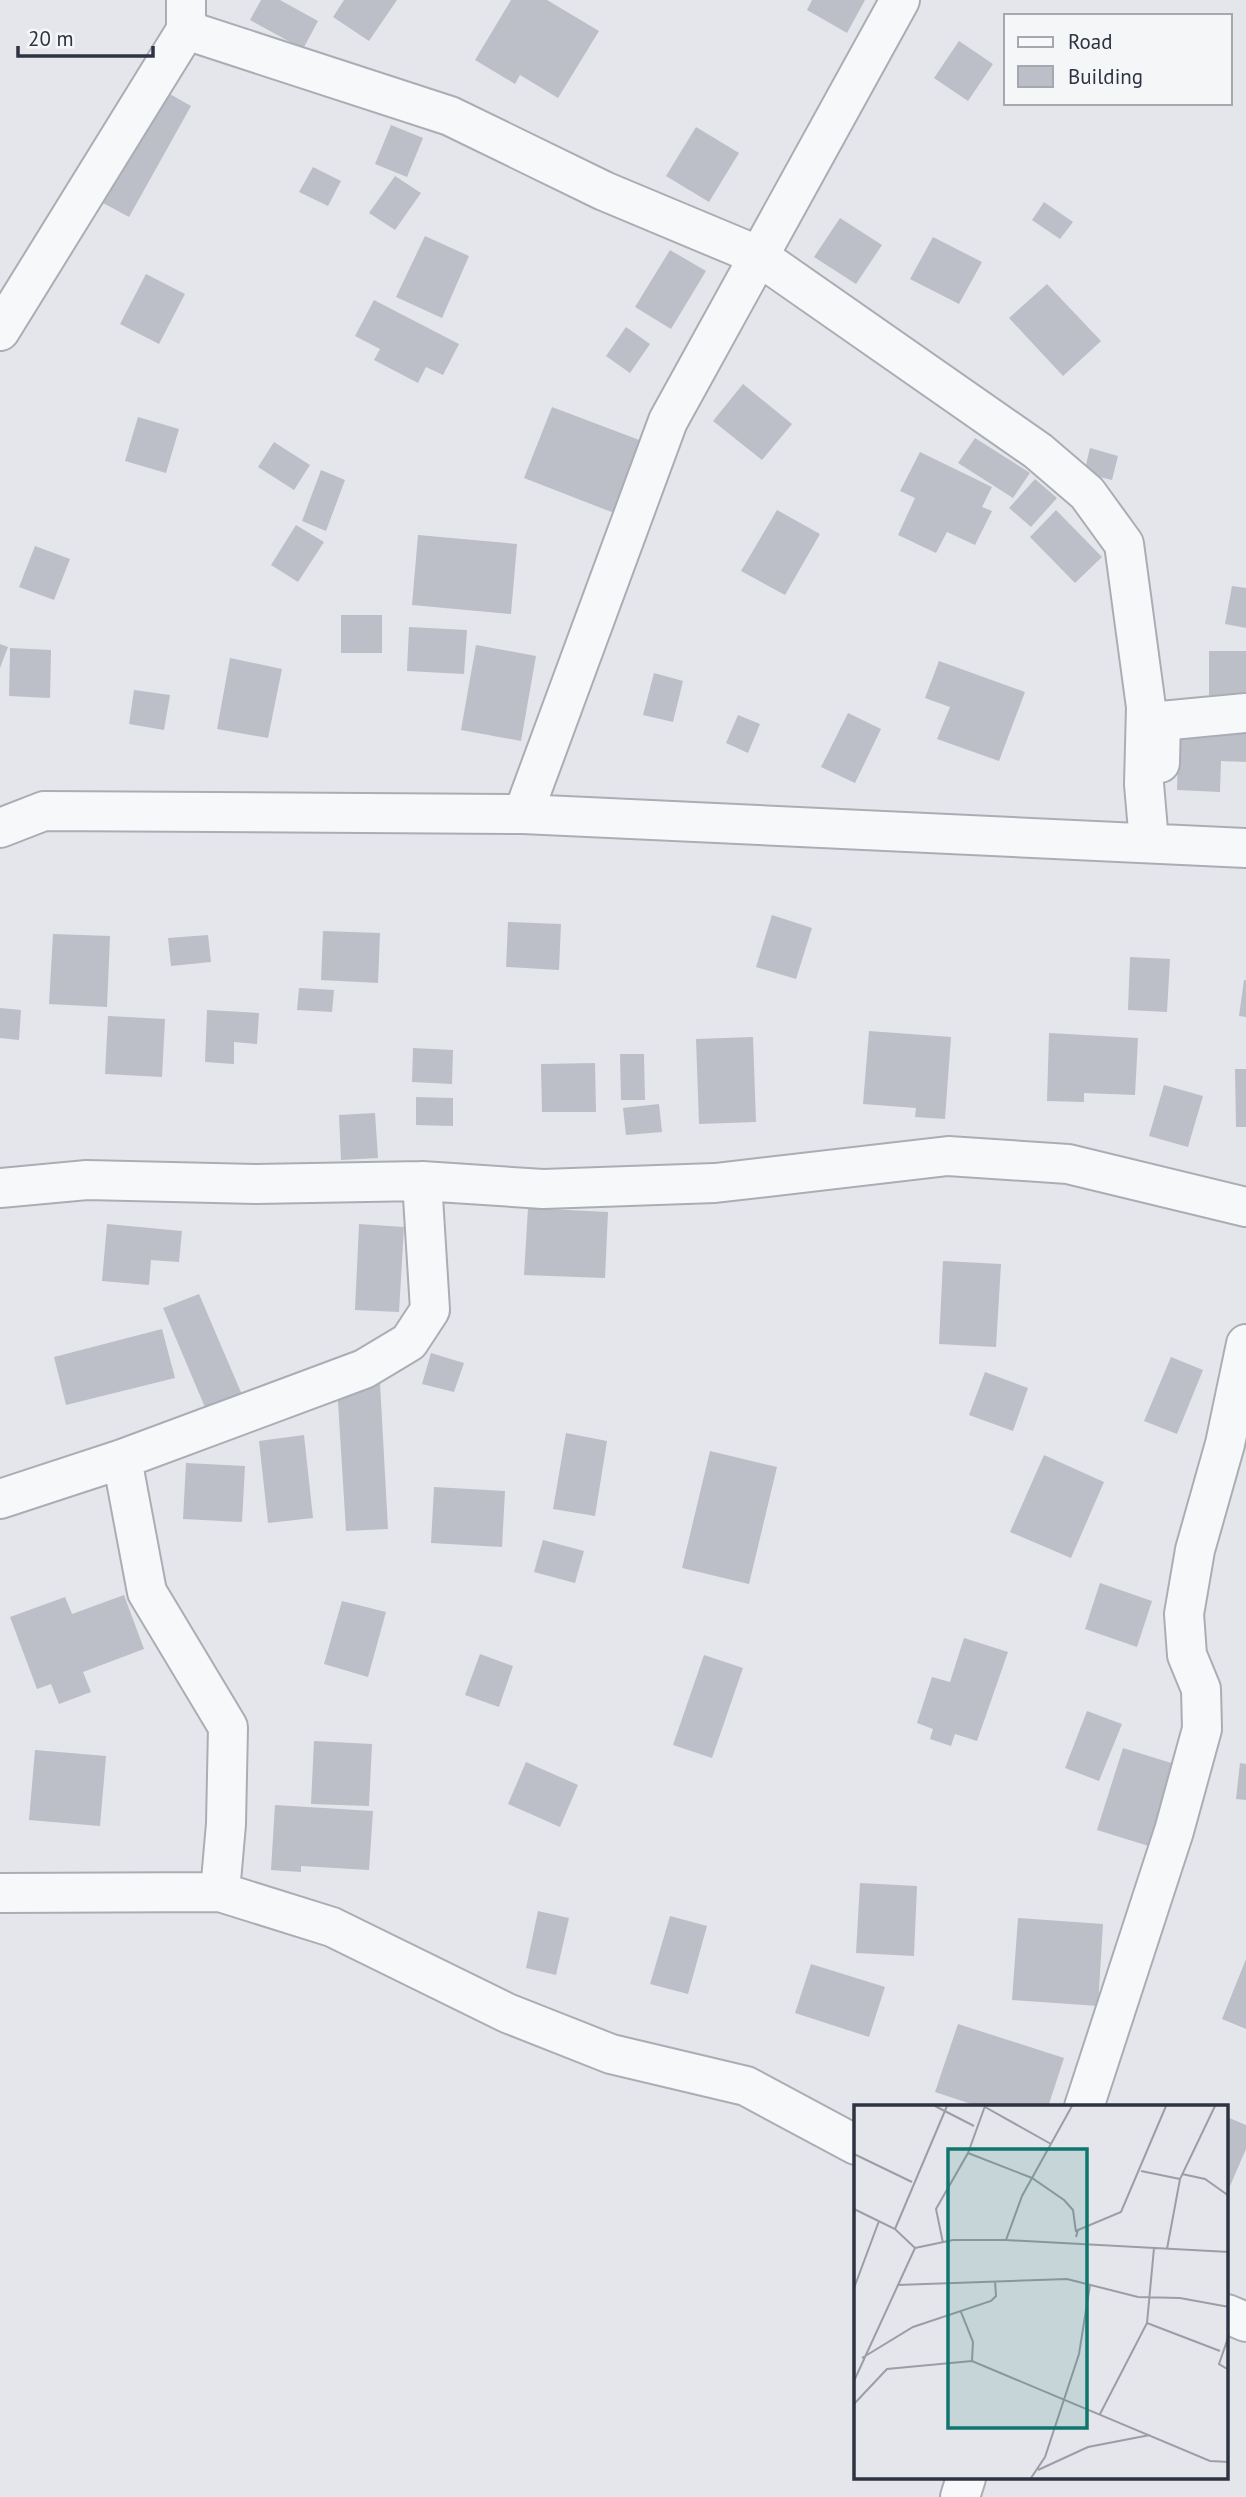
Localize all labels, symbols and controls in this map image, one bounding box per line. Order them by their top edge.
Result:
scale bar [18,14,152,58]
legend [1004,14,1232,105]
text: 20 m [28,25,74,52]
text: Road [1068,28,1112,55]
text: Building [1068,63,1143,90]
inset map [854,2105,1228,2480]

